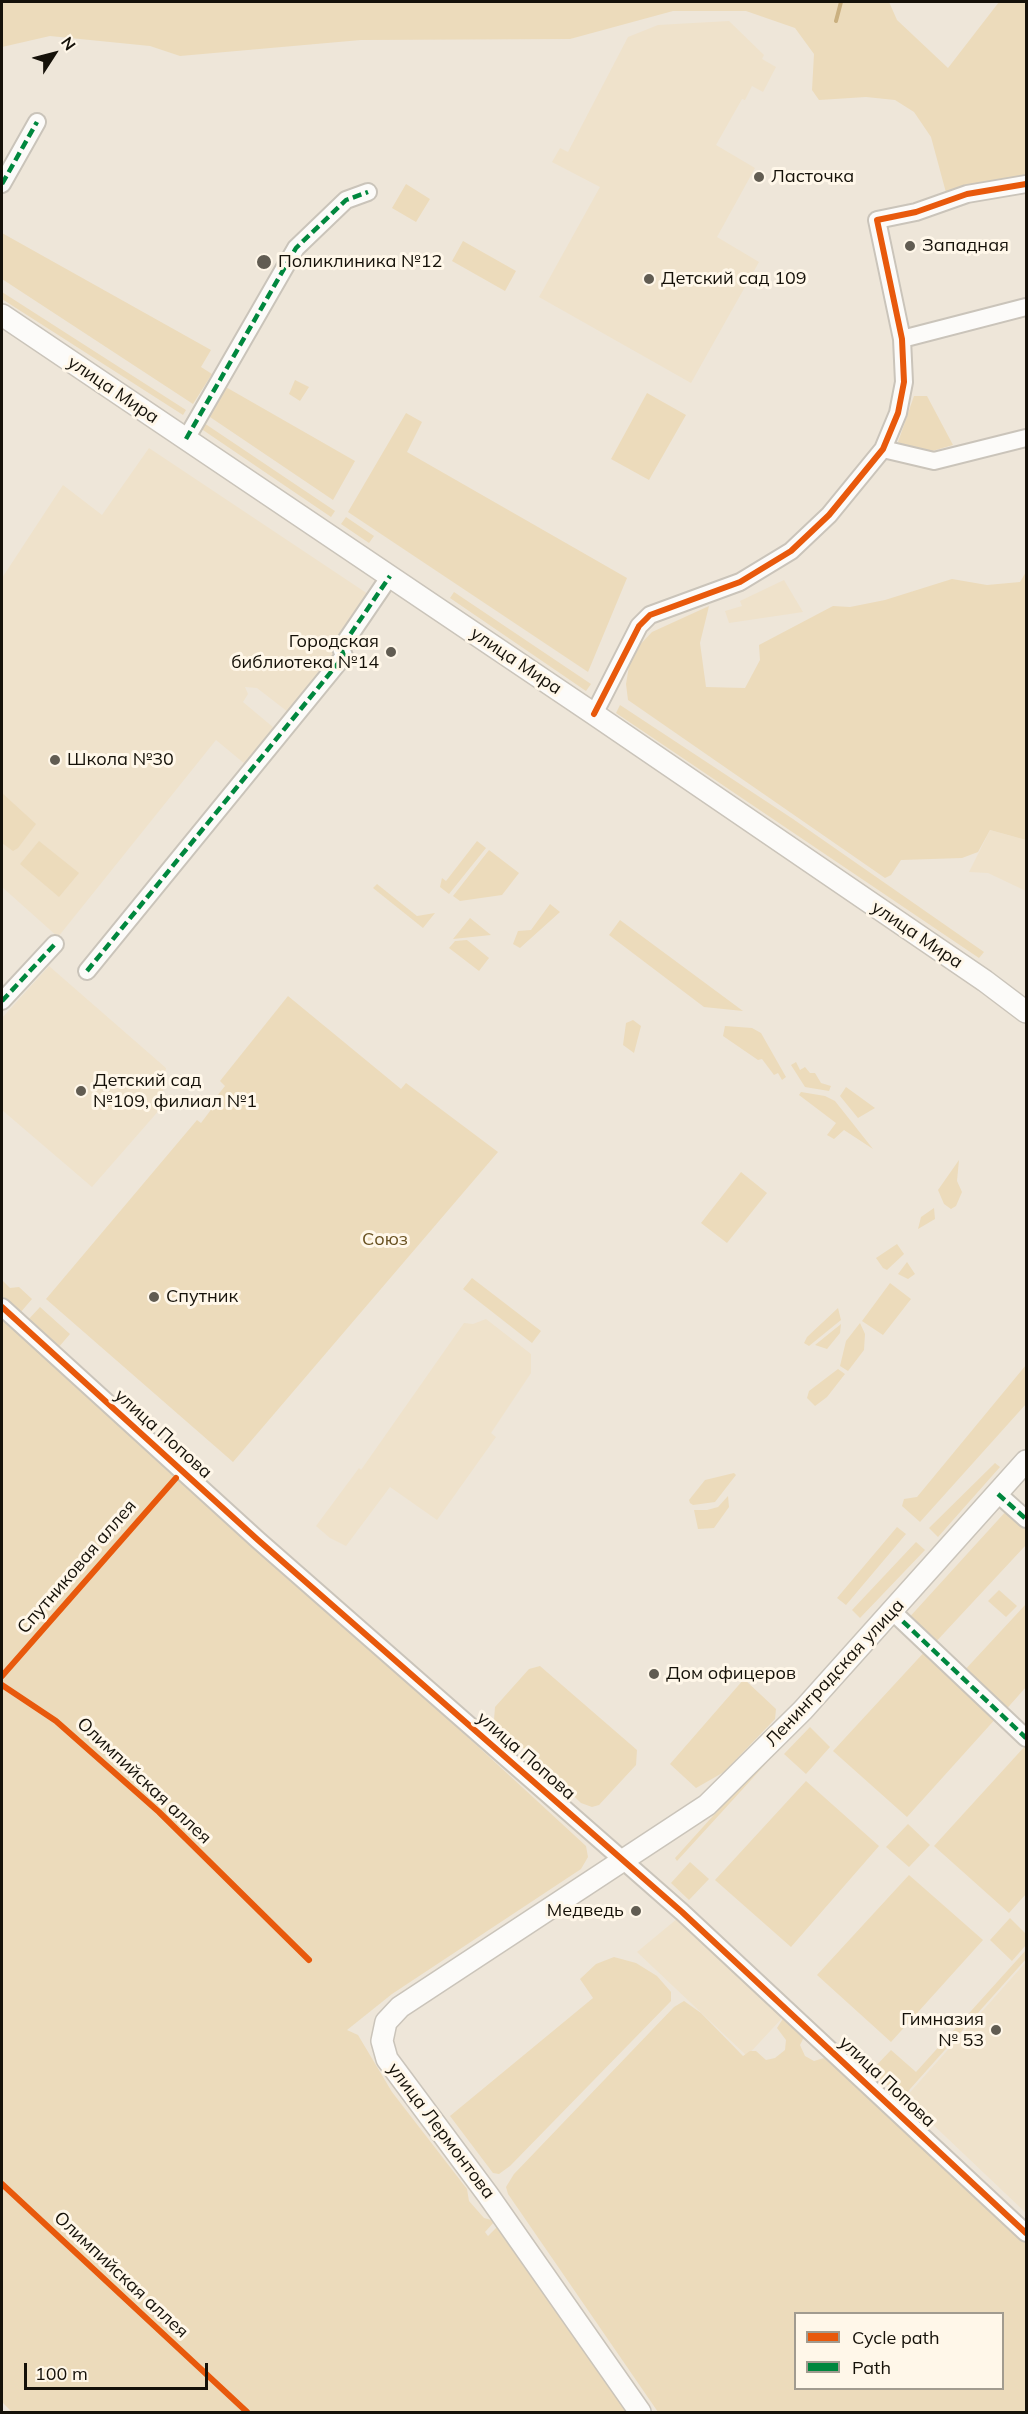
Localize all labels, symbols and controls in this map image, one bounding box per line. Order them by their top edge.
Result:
north arrow [24,24,84,84]
text: N [57,33,80,54]
place label: Ласточка [771,166,854,188]
marker: Ласточка [752,170,766,184]
place label: Западная [922,235,1009,257]
marker: Западная [903,239,917,253]
place label: Поликлиника №12 [278,251,442,273]
marker: Поликлиника №12 [255,253,273,271]
place label: Детский сад 109 [661,268,807,290]
marker: Детский сад 109 [642,272,656,286]
street label: улица Мира [63,352,163,428]
street label: улица Мира [466,623,566,699]
place label: Городская библиотека №14 [231,631,379,674]
marker: Городская библиотека №14 [384,645,398,659]
place label: Школа №30 [67,749,174,771]
marker: Школа №30 [48,753,62,767]
street label: улица Мира [867,897,967,973]
place label: Детский сад №109, филиал №1 [93,1070,257,1112]
marker: Детский сад №109, филиал №1 [74,1084,88,1098]
park label: Союз [362,1229,408,1251]
place label: Спутник [166,1286,238,1308]
marker: Спутник [147,1290,161,1304]
street label: улица Попова [110,1385,216,1483]
street label: Спутниковая аллея [13,1496,141,1638]
street label: Ленинградская улица [761,1595,909,1751]
place label: Дом офицеров [666,1663,796,1685]
marker: Дом офицеров [647,1667,661,1681]
street label: улица Попова [472,1707,580,1805]
street label: Олимпийская аллея [72,1713,216,1849]
place label: Медведь [547,1900,624,1922]
marker: Медведь [629,1904,643,1918]
place label: Гимназия № 53 [901,2009,984,2052]
marker: Гимназия № 53 [989,2023,1003,2037]
street label: улица Попова [834,2032,940,2132]
street label: улица Лермонтова [383,2059,499,2203]
street label: Олимпийская аллея [49,2207,193,2343]
legend [794,2312,1004,2390]
text: Cycle path [852,2326,939,2349]
scale bar [27,2351,212,2389]
text: Path [852,2356,891,2379]
text: 100 m [35,2362,88,2385]

